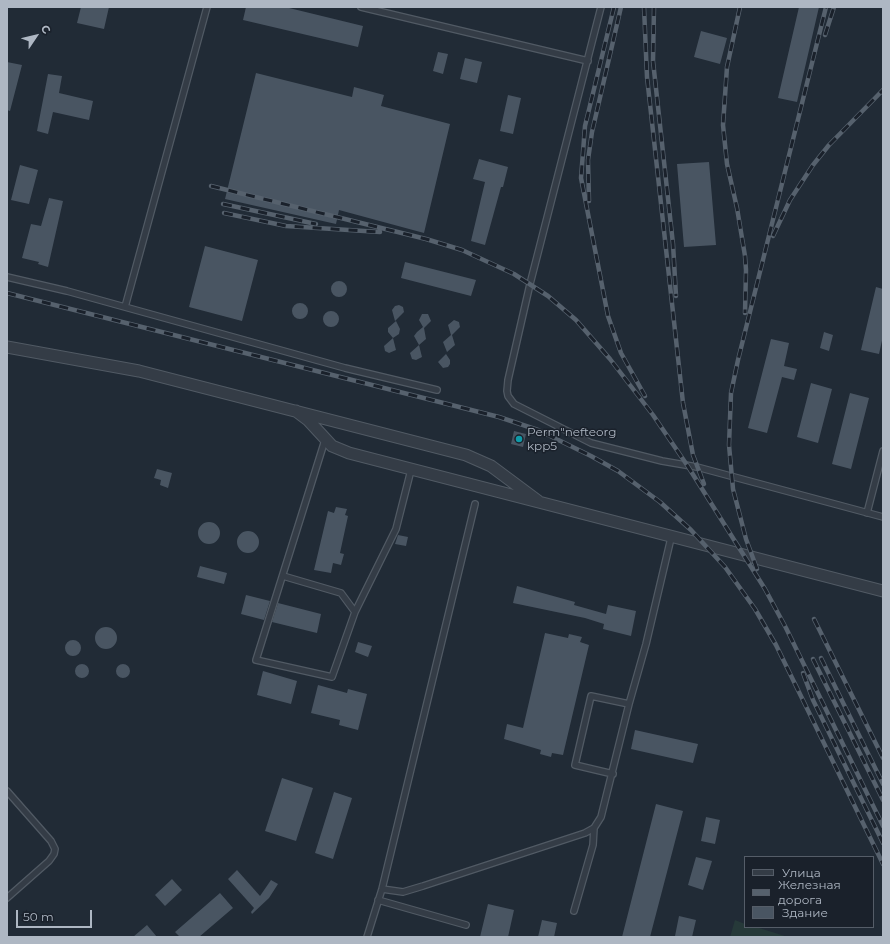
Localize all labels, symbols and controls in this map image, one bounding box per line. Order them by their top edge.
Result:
north arrow [16,16,56,56]
text: С [38,22,54,36]
place label: Perm"nefteorg kpp5 [527,425,616,453]
marker: Perm"nefteorg kpp5 [514,434,524,444]
legend [744,856,874,928]
text: Улица [782,865,821,880]
text: Железная дорога [778,877,841,907]
scale bar [18,902,94,928]
text: Здание [782,905,828,920]
text: 50 m [23,909,54,924]

